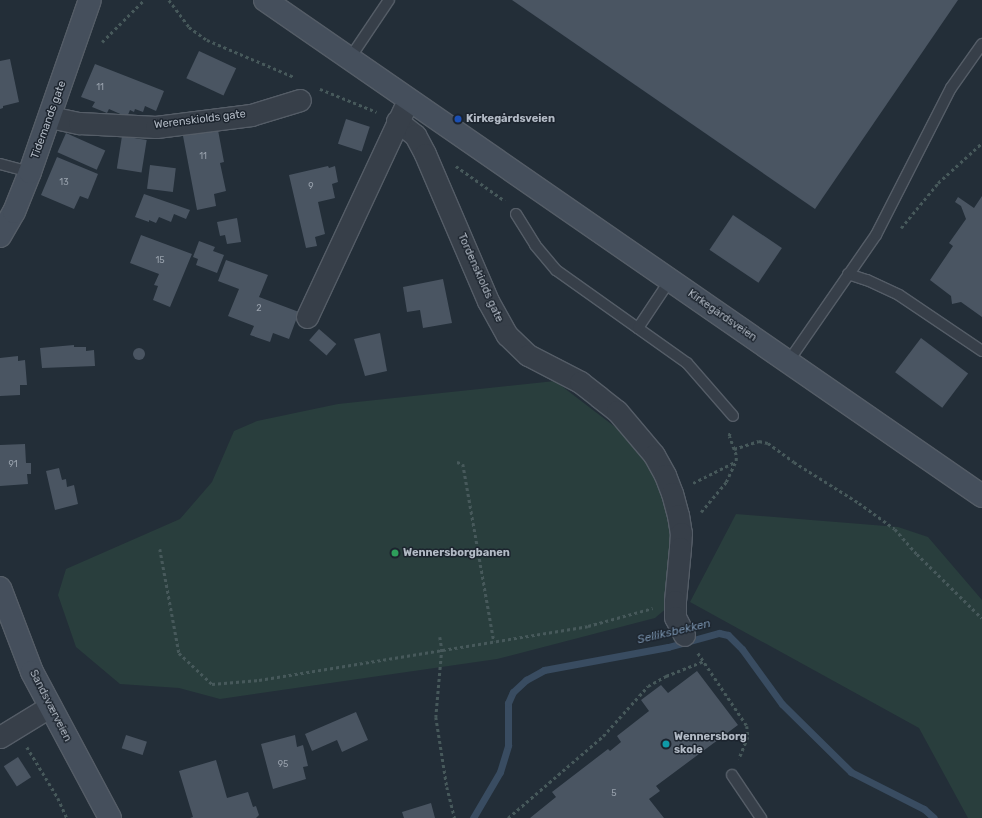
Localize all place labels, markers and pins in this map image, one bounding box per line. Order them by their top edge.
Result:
place label: Kirkegårdsveien [466,112,555,126]
marker: Kirkegårdsveien [453,114,463,124]
place label: Wennersborgbanen [403,546,510,560]
marker: Wennersborgbanen [390,548,400,558]
place label: Wennersborg skole [674,731,747,757]
marker: Wennersborg skole [661,739,671,749]

